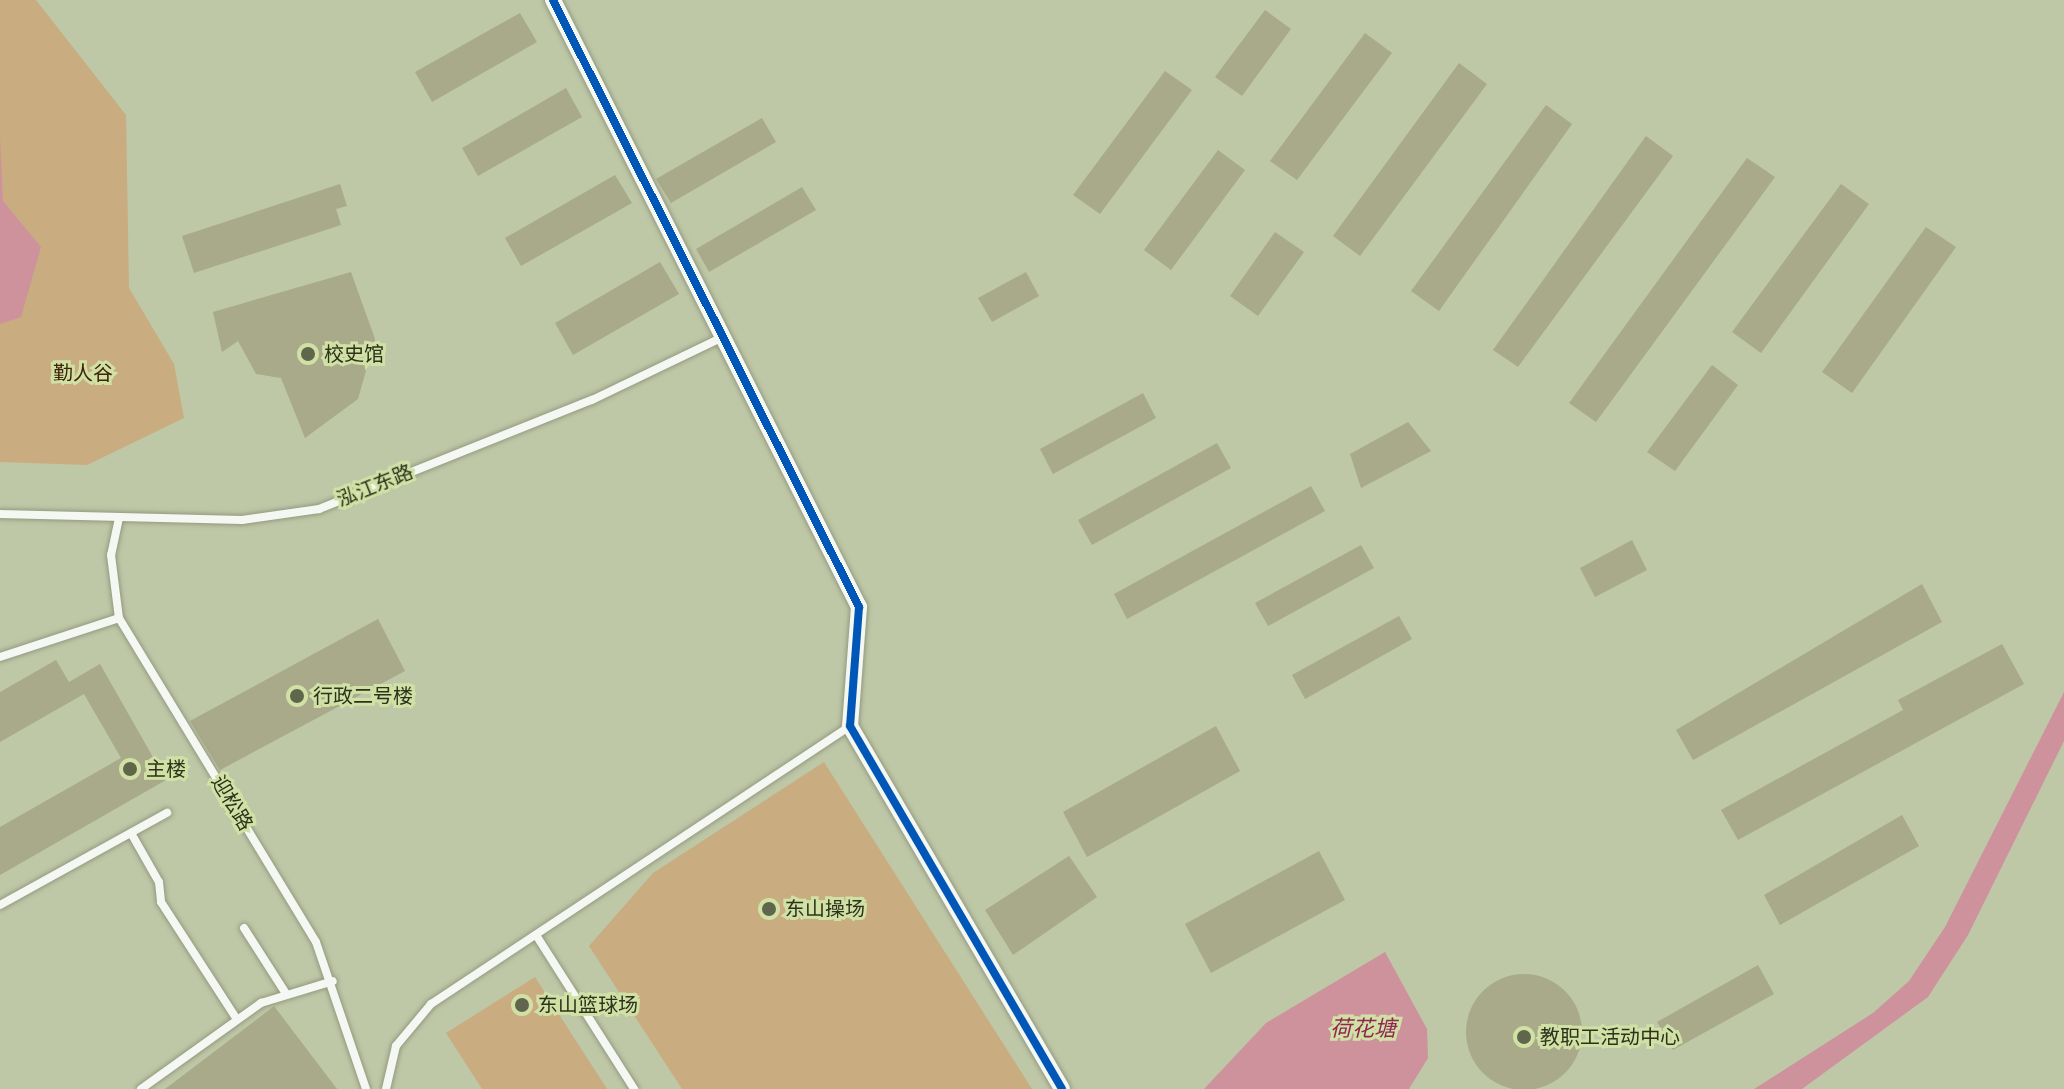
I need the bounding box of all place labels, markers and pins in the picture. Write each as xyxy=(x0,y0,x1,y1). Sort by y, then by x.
place label: 校史馆 xyxy=(324,342,384,366)
marker: 校史馆 xyxy=(299,345,317,363)
place label: 行政二号楼 xyxy=(313,684,413,708)
marker: 行政二号楼 xyxy=(288,687,306,705)
place label: 主楼 xyxy=(146,757,186,781)
marker: 主楼 xyxy=(121,760,139,778)
place label: 东山操场 xyxy=(785,897,865,921)
marker: 东山操场 xyxy=(760,900,778,918)
place label: 东山篮球场 xyxy=(538,993,638,1017)
marker: 东山篮球场 xyxy=(513,996,531,1014)
place label: 教职工活动中心 xyxy=(1540,1025,1680,1049)
marker: 教职工活动中心 xyxy=(1515,1028,1533,1046)

